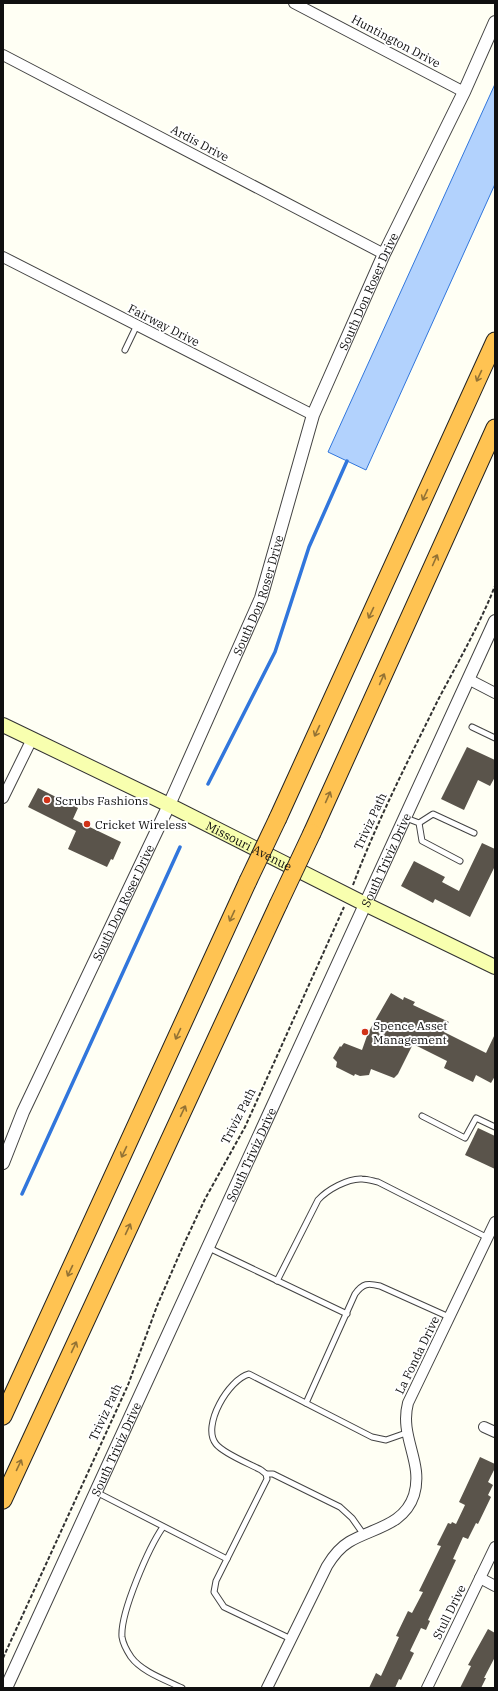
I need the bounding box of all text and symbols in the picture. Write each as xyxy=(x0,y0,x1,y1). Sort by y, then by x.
street label: Huntington Drive xyxy=(349,11,443,71)
street label: Ardis Drive xyxy=(168,121,232,165)
street label: South Don Roser Drive xyxy=(335,230,401,352)
street label: Fairway Drive xyxy=(126,301,202,349)
one-way arrow xyxy=(475,370,482,382)
one-way arrow xyxy=(421,488,428,500)
street label: South Don Roser Drive xyxy=(229,533,286,657)
one-way arrow xyxy=(432,555,439,567)
one-way arrow xyxy=(367,607,374,619)
one-way arrow xyxy=(379,673,386,685)
one-way arrow xyxy=(313,725,320,737)
street label: Triviz Path xyxy=(350,790,390,852)
one-way arrow xyxy=(325,792,333,804)
place label: Scrubs Fashions xyxy=(55,793,148,808)
marker: Scrubs Fashions xyxy=(42,795,52,805)
street label: South Triviz Drive xyxy=(357,810,414,909)
place label: Cricket Wireless xyxy=(95,817,187,832)
street label: Missouri Avenue xyxy=(204,818,295,873)
marker: Cricket Wireless xyxy=(82,819,92,829)
street label: South Don Roser Drive xyxy=(89,842,157,963)
one-way arrow xyxy=(228,910,235,922)
place label: Spence Asset Management xyxy=(373,1018,447,1047)
marker: Spence Asset Management xyxy=(360,1027,370,1037)
one-way arrow xyxy=(174,1028,181,1040)
street label: Triviz Path xyxy=(217,1085,259,1147)
one-way arrow xyxy=(180,1105,187,1117)
street label: South Triviz Drive xyxy=(222,1105,279,1204)
one-way arrow xyxy=(120,1146,127,1158)
one-way arrow xyxy=(125,1223,133,1235)
one-way arrow xyxy=(66,1264,73,1276)
street label: La Fonda Drive xyxy=(392,1314,442,1396)
one-way arrow xyxy=(71,1341,78,1353)
street label: Triviz Path xyxy=(85,1381,125,1443)
street label: South Triviz Drive xyxy=(87,1399,144,1498)
one-way arrow xyxy=(16,1459,23,1471)
street label: Stull Drive xyxy=(429,1582,469,1642)

